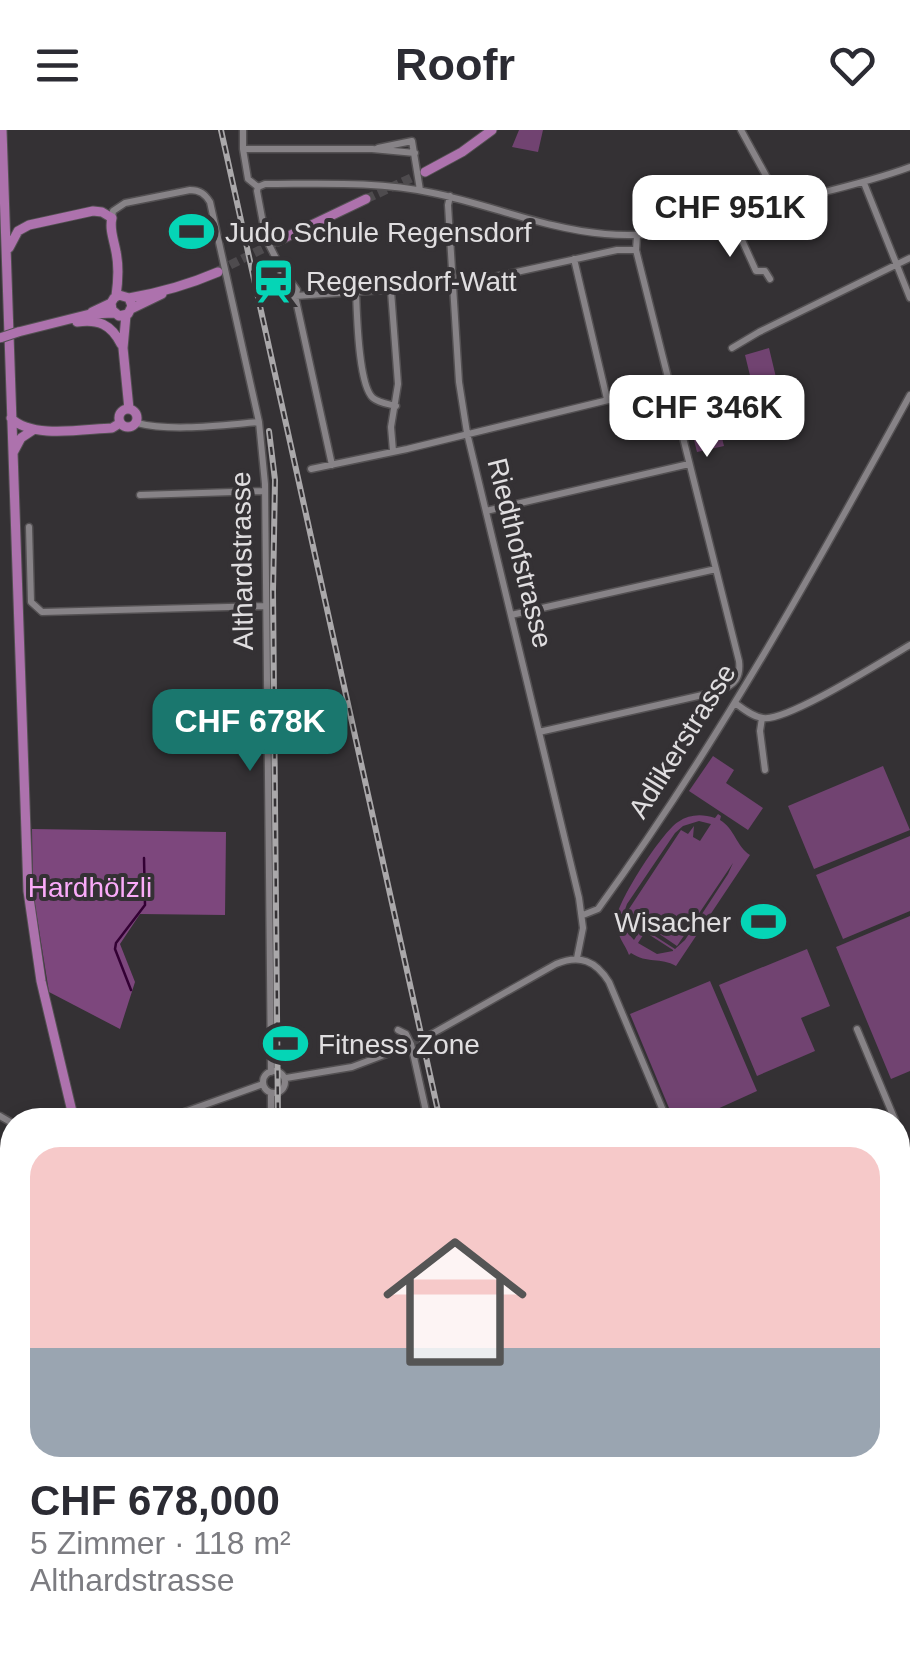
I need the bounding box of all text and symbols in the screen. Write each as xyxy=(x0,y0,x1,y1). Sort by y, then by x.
icon: menu xyxy=(30,38,85,93)
icon: heart xyxy=(825,38,880,93)
text: Roofr xyxy=(395,39,515,90)
pin: CHF 951K xyxy=(627,175,833,260)
text: CHF 951K xyxy=(654,189,806,225)
sports icon: Judo Schule Regensdorf xyxy=(168,208,216,256)
place label: Judo Schule Regensdorf xyxy=(225,217,532,248)
station icon: Regensdorf-Watt xyxy=(249,257,297,305)
place label: Regensdorf-Watt xyxy=(306,266,517,297)
pin: CHF 346K xyxy=(604,375,810,460)
text: CHF 346K xyxy=(631,389,783,425)
street label: Riedthofstrasse xyxy=(481,455,559,651)
street label: Althardstrasse xyxy=(225,471,259,651)
street label: Adlikerstrasse xyxy=(622,658,742,824)
pin: CHF 678K xyxy=(147,689,353,774)
text: CHF 678K xyxy=(174,703,326,739)
park label: Hardhölzli xyxy=(28,872,152,903)
sports icon: Wisacher xyxy=(740,898,788,946)
place label: Wisacher xyxy=(614,907,731,938)
sports icon: Fitness Zone xyxy=(261,1020,309,1068)
place label: Fitness Zone xyxy=(318,1029,480,1060)
icon: home xyxy=(365,1212,545,1392)
text: CHF 678,000 xyxy=(30,1477,280,1524)
text: 5 Zimmer · 118 m² xyxy=(30,1525,291,1561)
text: Althardstrasse xyxy=(30,1562,235,1598)

